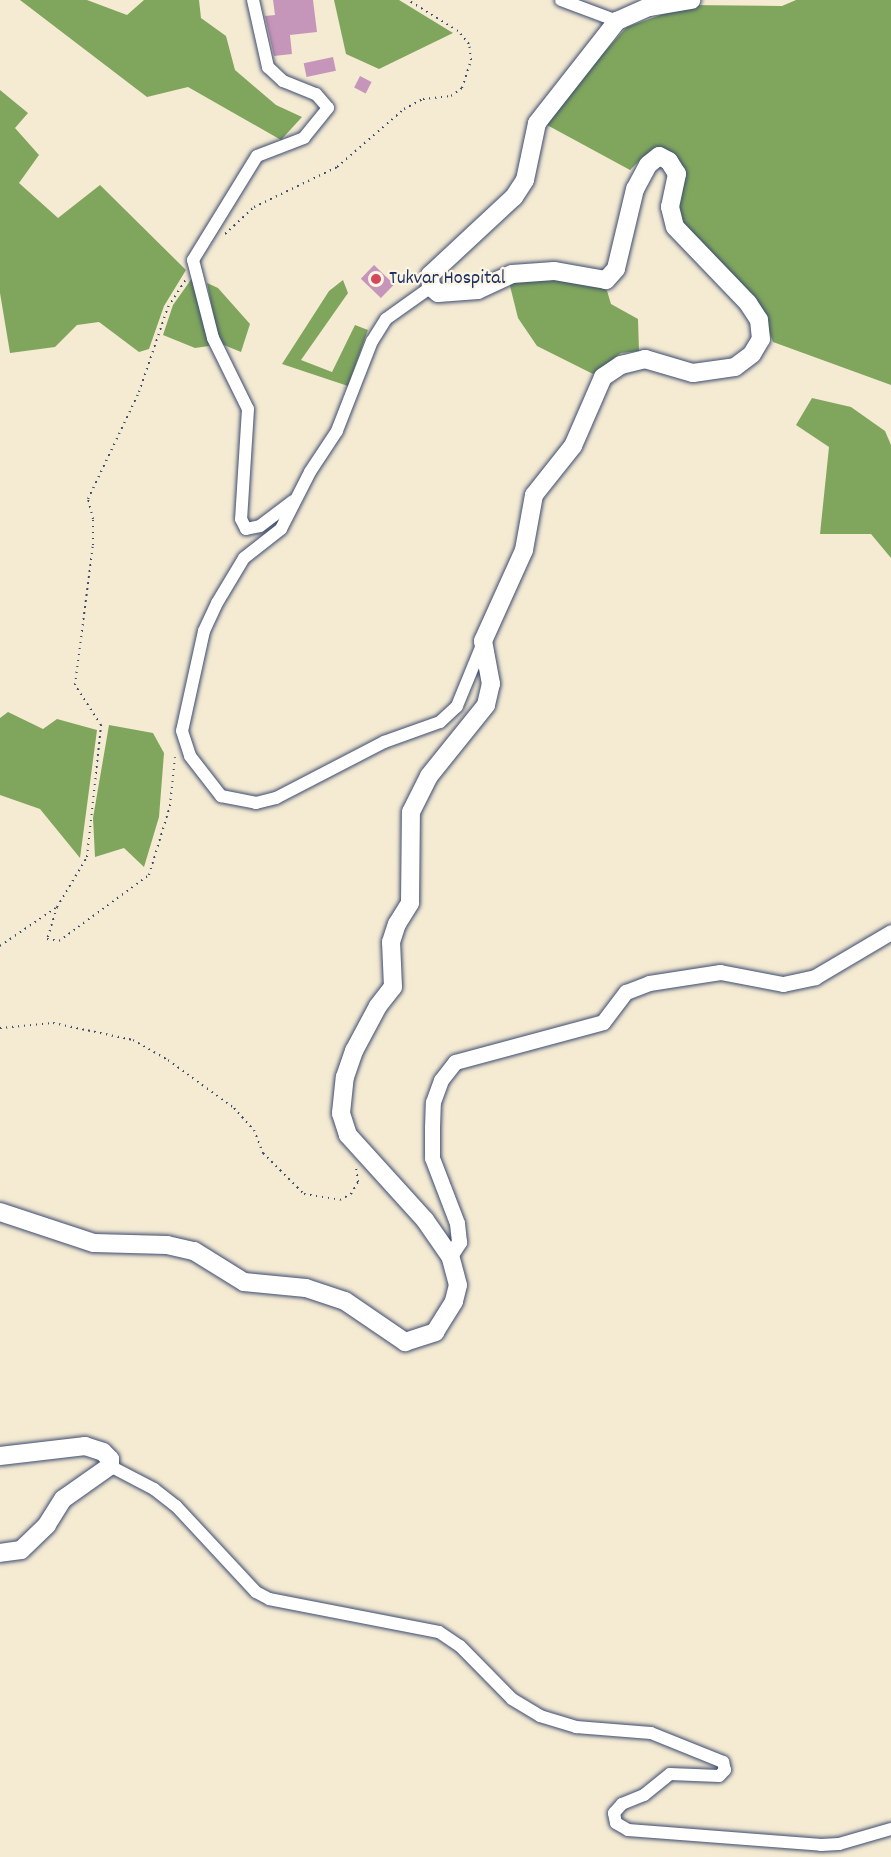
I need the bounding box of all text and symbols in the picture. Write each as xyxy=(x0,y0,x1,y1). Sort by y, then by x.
place label: Tukvar Hospital xyxy=(389,267,505,291)
marker: Tukvar Hospital xyxy=(367,270,385,288)

